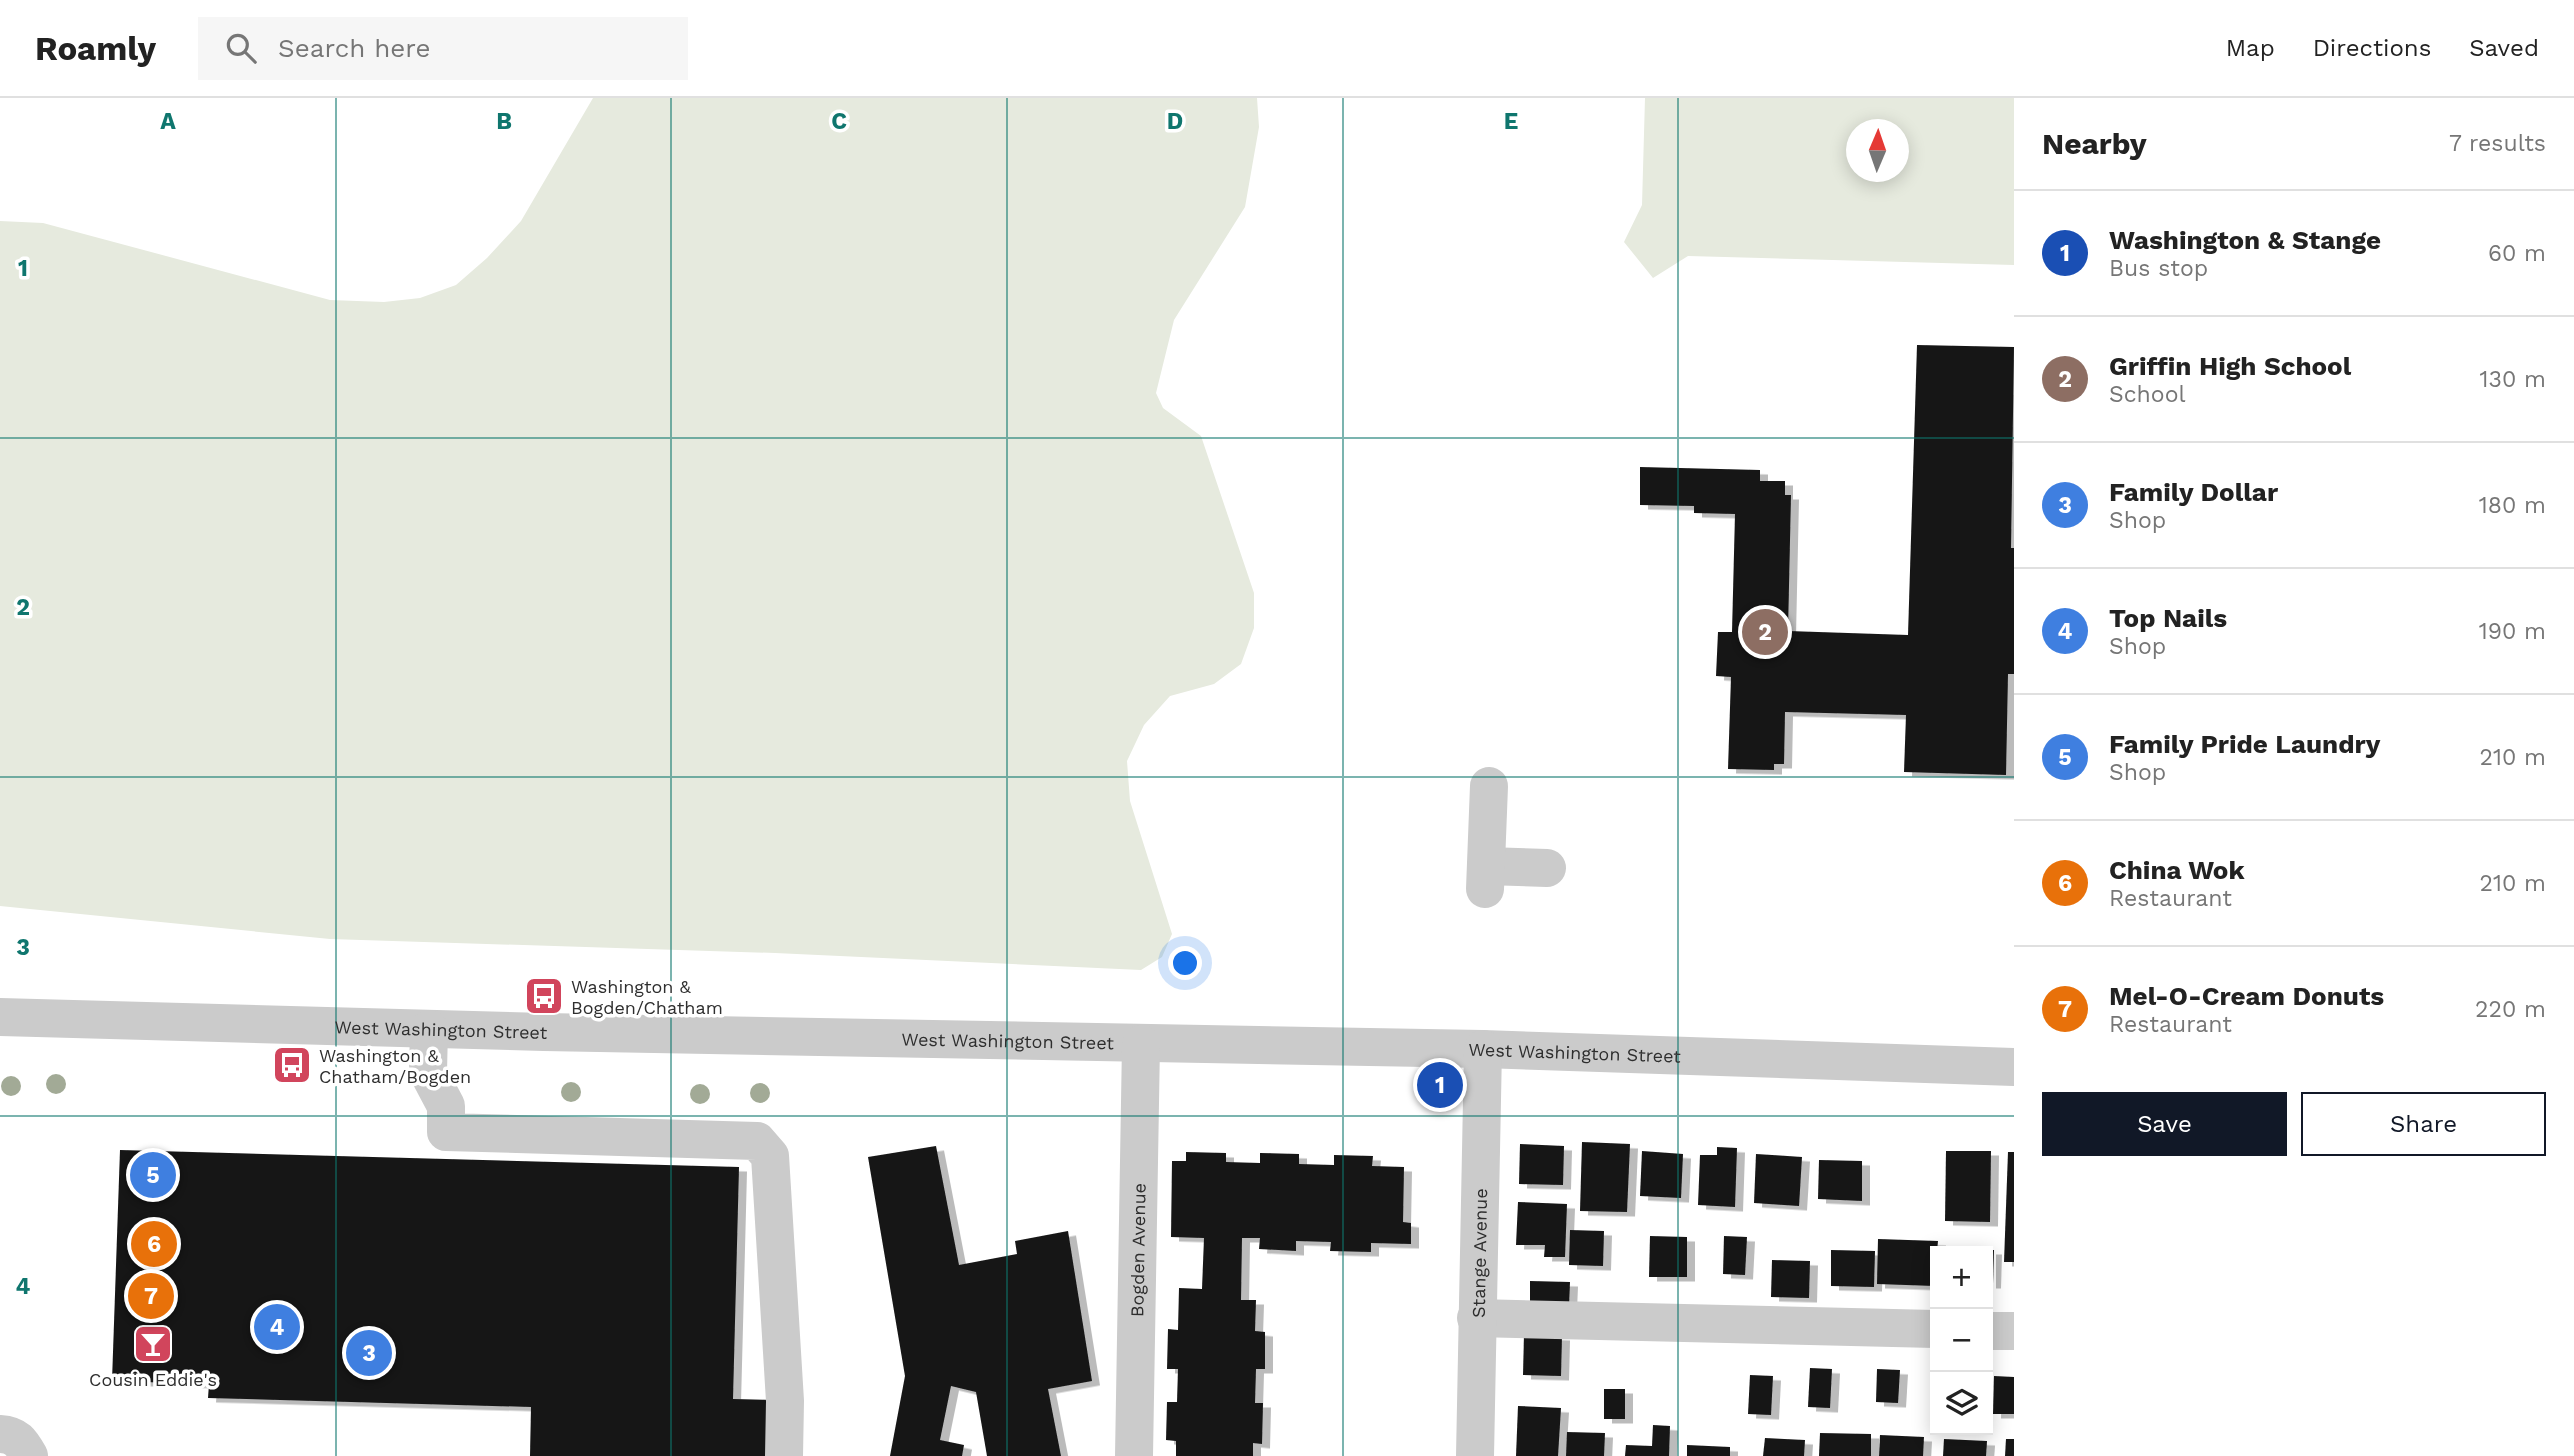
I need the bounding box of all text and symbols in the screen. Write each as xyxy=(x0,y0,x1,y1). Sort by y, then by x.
search box xyxy=(198,17,688,80)
text: Roamly xyxy=(35,29,156,68)
icon: search xyxy=(222,29,260,67)
text: Search here xyxy=(278,33,431,63)
text: Map xyxy=(2226,34,2275,62)
text: Directions xyxy=(2313,34,2431,62)
text: Saved xyxy=(2469,34,2539,62)
text: A xyxy=(160,108,176,135)
text: B xyxy=(496,108,512,135)
text: C xyxy=(831,108,847,135)
text: D xyxy=(1167,108,1183,135)
text: E xyxy=(1504,108,1518,135)
north arrow xyxy=(1846,119,1909,182)
text: Nearby xyxy=(2042,126,2147,161)
text: 7 results xyxy=(2449,130,2546,157)
text: Washington & Stange xyxy=(2109,225,2381,255)
text: 1 xyxy=(2060,240,2070,267)
text: 60 m xyxy=(2488,240,2546,267)
text: 1 xyxy=(18,255,28,282)
text: Bus stop xyxy=(2109,255,2208,282)
text: Griffin High School xyxy=(2109,351,2351,381)
text: 2 xyxy=(2058,366,2072,393)
text: 130 m xyxy=(2480,366,2546,393)
text: School xyxy=(2109,381,2186,408)
text: Family Dollar xyxy=(2109,477,2278,507)
text: 3 xyxy=(2058,492,2072,519)
text: 180 m xyxy=(2479,492,2546,519)
text: Shop xyxy=(2109,507,2166,534)
text: 2 xyxy=(16,594,30,621)
text: Top Nails xyxy=(2109,603,2227,633)
pin: 2 xyxy=(1742,606,1788,658)
text: 4 xyxy=(2058,618,2072,645)
text: 190 m xyxy=(2479,618,2546,645)
text: Shop xyxy=(2109,633,2166,660)
text: Family Pride Laundry xyxy=(2109,729,2380,759)
text: 5 xyxy=(2058,744,2072,771)
text: 210 m xyxy=(2480,744,2546,771)
text: Shop xyxy=(2109,759,2166,786)
text: China Wok xyxy=(2109,855,2245,885)
text: 6 xyxy=(2058,870,2072,897)
text: 210 m xyxy=(2480,870,2546,897)
text: Restaurant xyxy=(2109,885,2232,912)
text: 3 xyxy=(16,934,30,961)
your location xyxy=(1168,946,1202,980)
bus stop icon: Washington & Bogden/Chatham xyxy=(523,975,565,1017)
place label: Washington & Bogden/Chatham xyxy=(571,976,723,1018)
text: Mel-O-Cream Donuts xyxy=(2109,981,2384,1011)
text: 7 xyxy=(2058,996,2072,1023)
text: 220 m xyxy=(2475,996,2546,1023)
text: Restaurant xyxy=(2109,1011,2232,1038)
street label: West Washington Street xyxy=(334,1016,548,1043)
street label: West Washington Street xyxy=(901,1028,1115,1053)
street label: West Washington Street xyxy=(1468,1038,1682,1066)
bus stop icon: Washington & Chatham/Bogden xyxy=(271,1044,313,1086)
place label: Washington & Chatham/Bogden xyxy=(319,1045,471,1087)
pin: 1 xyxy=(1417,1059,1463,1111)
button: Save xyxy=(2042,1092,2287,1156)
button: Share xyxy=(2301,1092,2546,1156)
pin: 5 xyxy=(130,1149,176,1201)
street label: Bogden Avenue xyxy=(1126,1183,1149,1317)
street label: Stange Avenue xyxy=(1467,1188,1491,1318)
pin: 6 xyxy=(131,1218,177,1270)
map controls xyxy=(1930,1246,1993,1435)
button: + xyxy=(1930,1246,1993,1309)
pin: 7 xyxy=(128,1270,174,1322)
text: 4 xyxy=(16,1273,31,1300)
pin: 4 xyxy=(254,1301,300,1353)
button: − xyxy=(1930,1309,1993,1372)
bar icon: Cousin Eddie's xyxy=(132,1323,174,1365)
pin: 3 xyxy=(346,1327,392,1379)
place label: Cousin Eddie's xyxy=(89,1369,217,1390)
button: layers xyxy=(1930,1372,1993,1435)

